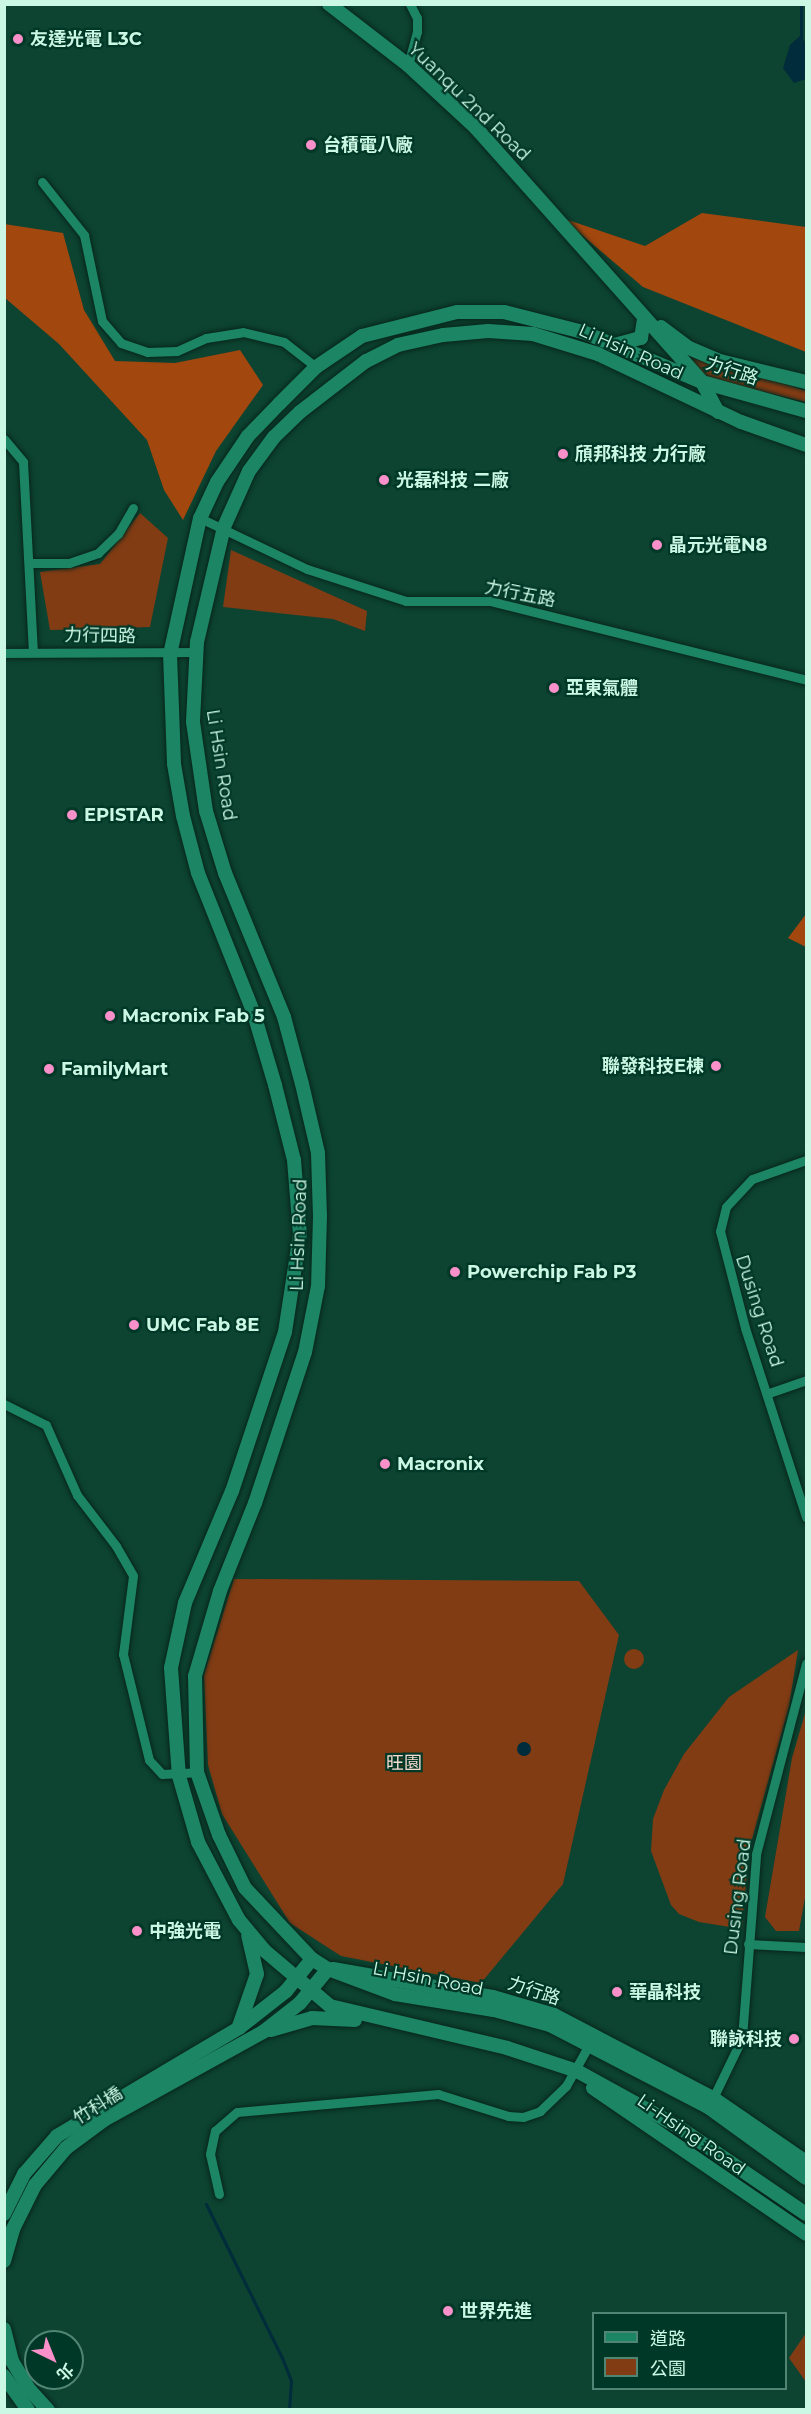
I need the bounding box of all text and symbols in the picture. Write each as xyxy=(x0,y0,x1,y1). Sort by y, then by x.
place label: 友達光電 L3C xyxy=(30,28,142,50)
marker: 友達光電 L3C xyxy=(11,32,25,46)
street label: Yuanqu 2nd Road xyxy=(404,38,534,166)
place label: 台積電八廠 xyxy=(323,134,413,156)
marker: 台積電八廠 xyxy=(304,138,318,152)
street label: Li Hsin Road xyxy=(575,319,687,385)
street label: 力行路 xyxy=(703,352,761,390)
place label: 頎邦科技 力行廠 xyxy=(575,443,706,465)
marker: 頎邦科技 力行廠 xyxy=(556,447,570,461)
place label: 光磊科技 二廠 xyxy=(396,469,509,491)
marker: 光磊科技 二廠 xyxy=(377,473,391,487)
place label: 晶元光電N8 xyxy=(669,534,767,556)
marker: 晶元光電N8 xyxy=(650,538,664,552)
street label: 力行五路 xyxy=(483,577,557,611)
street label: 力行四路 xyxy=(64,625,136,647)
place label: 亞東氣體 xyxy=(566,677,638,699)
marker: 亞東氣體 xyxy=(547,681,561,695)
street label: Li Hsin Road xyxy=(202,708,240,822)
place label: EPISTAR xyxy=(84,804,164,826)
marker: EPISTAR xyxy=(65,808,79,822)
place label: Macronix Fab 5 xyxy=(122,1005,265,1027)
marker: Macronix Fab 5 xyxy=(103,1009,117,1023)
place label: 聯發科技E棟 xyxy=(602,1055,704,1077)
place label: FamilyMart xyxy=(61,1058,168,1080)
marker: 聯發科技E棟 xyxy=(709,1059,723,1073)
marker: FamilyMart xyxy=(42,1062,56,1076)
street label: Li Hsin Road xyxy=(286,1178,312,1292)
street label: Dusing Road xyxy=(731,1252,787,1370)
place label: Powerchip Fab P3 xyxy=(467,1261,636,1283)
marker: Powerchip Fab P3 xyxy=(448,1265,462,1279)
place label: UMC Fab 8E xyxy=(146,1314,259,1336)
marker: UMC Fab 8E xyxy=(127,1318,141,1332)
place label: Macronix xyxy=(397,1453,484,1475)
marker: Macronix xyxy=(378,1457,392,1471)
park label: 旺園 xyxy=(386,1752,422,1774)
street label: Dusing Road xyxy=(720,1838,756,1956)
place label: 中強光電 xyxy=(149,1920,221,1942)
marker: 中強光電 xyxy=(130,1924,144,1938)
street label: Li Hsin Road xyxy=(371,1958,485,2000)
street label: 力行路 xyxy=(505,1972,563,2010)
place label: 華晶科技 xyxy=(629,1981,701,2003)
marker: 華晶科技 xyxy=(610,1985,624,1999)
place label: 聯詠科技 xyxy=(710,2028,782,2050)
marker: 聯詠科技 xyxy=(787,2032,801,2046)
street label: 竹科橋 xyxy=(69,2083,127,2129)
street label: Li-Hsing Road xyxy=(633,2090,749,2180)
place label: 世界先進 xyxy=(460,2300,532,2322)
marker: 世界先進 xyxy=(441,2304,455,2318)
legend xyxy=(592,2312,787,2390)
text: 道路 xyxy=(650,2328,686,2350)
north arrow xyxy=(24,2330,84,2390)
text: 公園 xyxy=(650,2358,686,2380)
text: 北 xyxy=(53,2360,78,2384)

